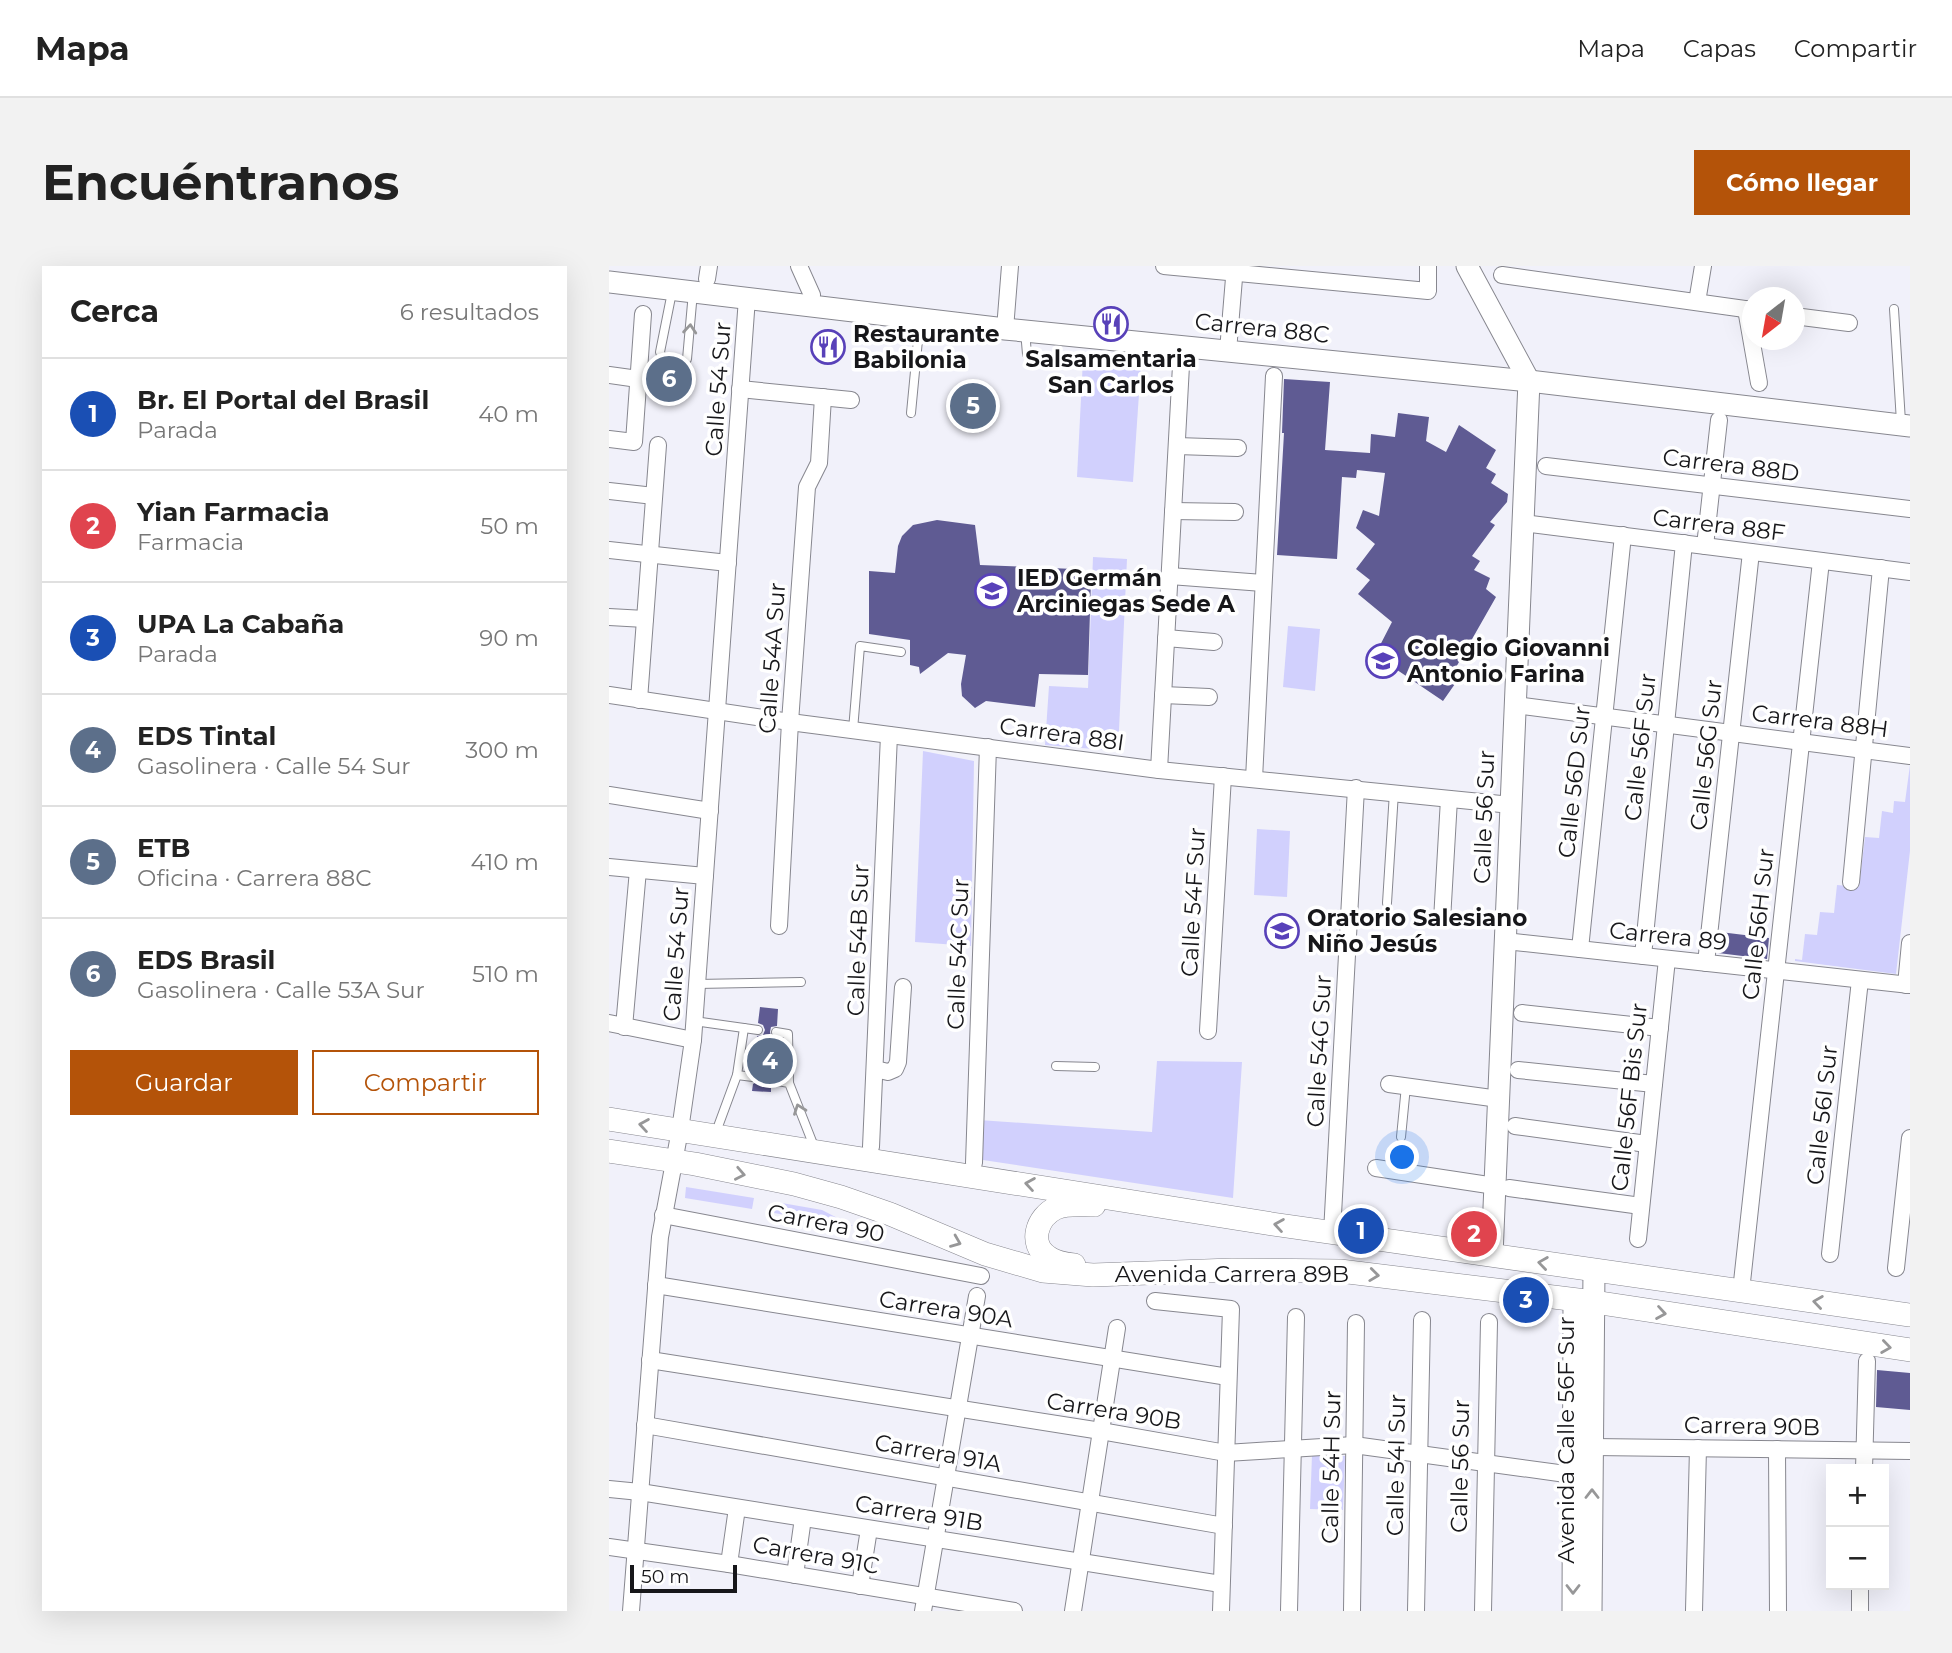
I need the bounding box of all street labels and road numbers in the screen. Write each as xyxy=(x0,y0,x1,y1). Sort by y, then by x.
street label: Carrera 88C xyxy=(1193,307,1331,349)
street label: Calle 54 Sur xyxy=(699,321,737,457)
street label: Carrera 88D xyxy=(1661,443,1801,487)
street label: Carrera 88F xyxy=(1651,503,1787,547)
street label: Calle 54A Sur xyxy=(753,581,791,735)
street label: Calle 56F Sur xyxy=(1618,672,1662,822)
street label: Calle 56G Sur xyxy=(1684,678,1728,832)
street label: Carrera 88H xyxy=(1750,699,1890,743)
street label: Calle 56D Sur xyxy=(1552,705,1596,859)
street label: Carrera 88I xyxy=(998,711,1126,757)
street label: Calle 56 Sur xyxy=(1468,750,1500,884)
street label: Calle 54F Sur xyxy=(1175,827,1211,977)
street label: Calle 56H Sur xyxy=(1736,847,1780,1001)
street label: Calle 54B Sur xyxy=(841,863,875,1017)
street label: Calle 54C Sur xyxy=(941,878,975,1030)
street label: Calle 54 Sur xyxy=(657,886,695,1022)
street label: Carrera 89 xyxy=(1608,916,1728,956)
street label: Calle 54G Sur xyxy=(1301,974,1337,1128)
street label: Calle 56F Bis Sur xyxy=(1605,1001,1653,1193)
street label: Calle 56I Sur xyxy=(1801,1044,1843,1186)
street label: Carrera 90 xyxy=(765,1198,887,1248)
street label: Avenida Carrera 89B xyxy=(1115,1260,1349,1288)
street label: Carrera 90A xyxy=(877,1285,1015,1333)
street label: Avenida Calle 56F Sur xyxy=(1552,1316,1580,1564)
street label: Carrera 90B xyxy=(1045,1387,1183,1435)
street label: Calle 54H Sur xyxy=(1316,1390,1346,1544)
street label: Calle 54I Sur xyxy=(1381,1394,1411,1536)
street label: Calle 56 Sur xyxy=(1445,1399,1475,1533)
street label: Carrera 90B xyxy=(1684,1411,1820,1441)
street label: Carrera 91A xyxy=(872,1428,1004,1478)
street label: Carrera 91B xyxy=(853,1489,985,1537)
street label: Carrera 91C xyxy=(751,1530,881,1580)

